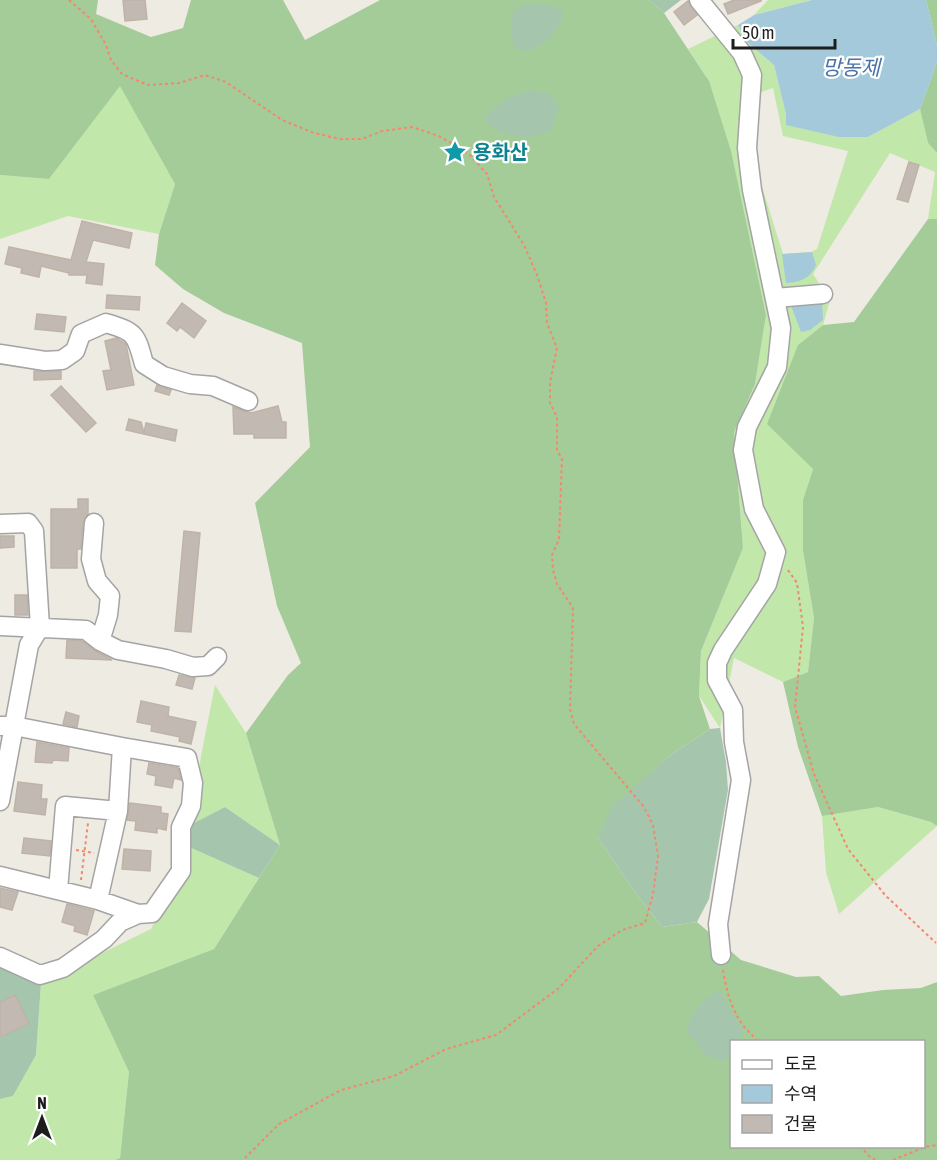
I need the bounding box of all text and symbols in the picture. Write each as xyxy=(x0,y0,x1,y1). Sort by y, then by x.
scale bar xyxy=(733,12,835,50)
text: 50 m xyxy=(742,22,774,43)
water label: 망동제 xyxy=(822,55,883,79)
place icon: 용화산 xyxy=(442,139,468,165)
place label: 용화산 xyxy=(473,140,528,163)
legend xyxy=(730,1040,925,1148)
text: 도로 xyxy=(784,1053,817,1074)
text: 수역 xyxy=(784,1083,817,1104)
north arrow xyxy=(12,1088,72,1148)
text: N xyxy=(37,1094,47,1112)
text: 건물 xyxy=(784,1113,817,1134)

